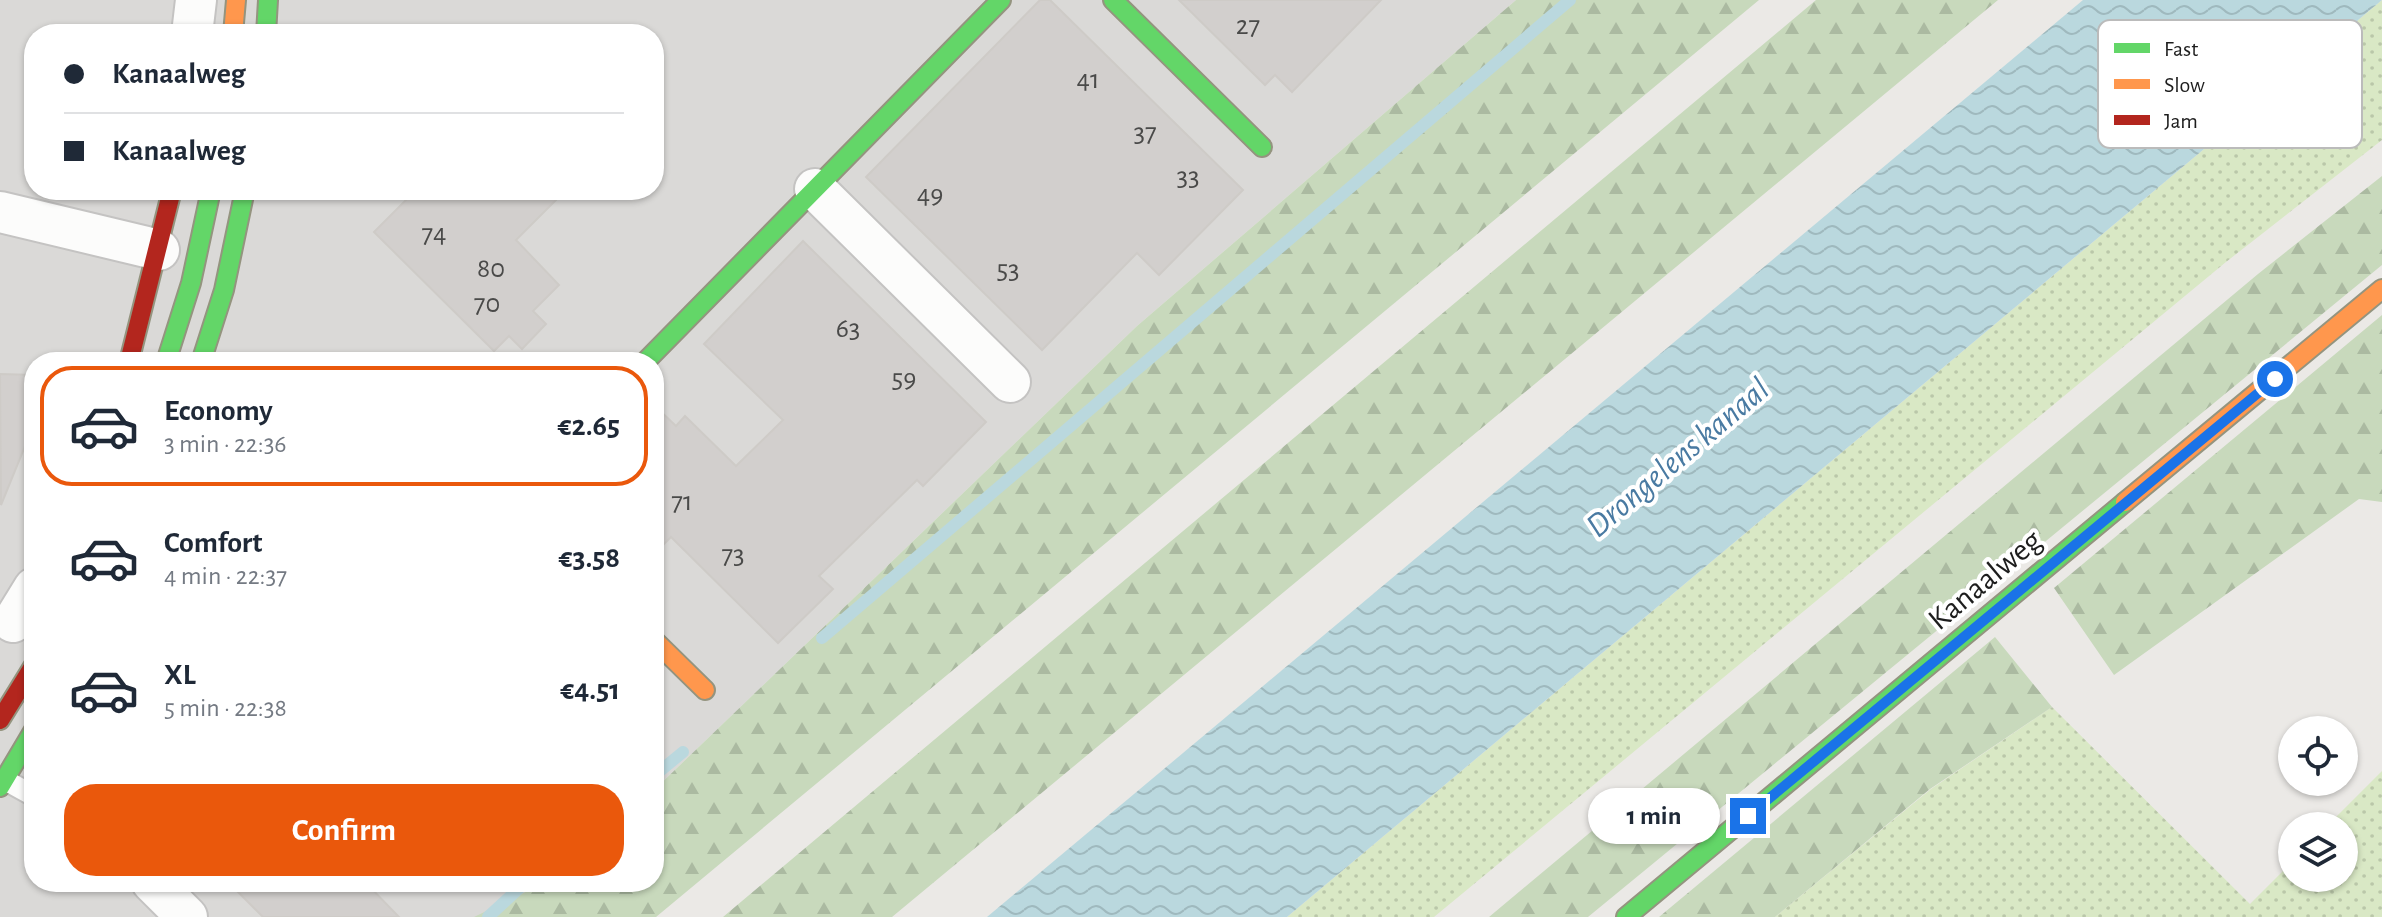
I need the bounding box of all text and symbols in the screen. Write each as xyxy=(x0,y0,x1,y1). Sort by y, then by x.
house number: 27 xyxy=(1236,12,1260,40)
legend xyxy=(2098,20,2362,148)
text: Fast xyxy=(2164,38,2198,60)
text: Kanaalweg xyxy=(112,59,246,89)
house number: 41 xyxy=(1076,66,1100,94)
text: Slow xyxy=(2164,74,2205,96)
text: Jam xyxy=(2164,110,2198,132)
house number: 37 xyxy=(1133,119,1157,147)
text: Kanaalweg xyxy=(112,136,246,166)
house number: 33 xyxy=(1176,163,1200,191)
house number: 49 xyxy=(917,181,943,209)
house number: 74 xyxy=(421,220,447,248)
house number: 80 xyxy=(477,255,505,283)
house number: 53 xyxy=(996,256,1020,284)
house number: 70 xyxy=(474,290,500,318)
house number: 63 xyxy=(836,315,860,343)
route start xyxy=(2257,361,2293,397)
house number: 59 xyxy=(892,365,916,393)
water label: Drongelens kanaal xyxy=(1580,372,1776,544)
icon: car xyxy=(68,390,140,462)
text: Economy xyxy=(164,396,273,426)
text: €2.65 xyxy=(558,411,620,441)
text: 3 min · 22:36 xyxy=(164,431,287,457)
house number: 71 xyxy=(671,488,693,516)
icon: car xyxy=(68,522,140,594)
street label: Kanaalweg xyxy=(1922,524,2048,636)
text: Comfort xyxy=(164,528,263,558)
house number: 73 xyxy=(721,541,745,569)
text: €3.58 xyxy=(558,543,620,573)
text: 4 min · 22:37 xyxy=(164,563,287,589)
icon: car xyxy=(68,654,140,726)
text: XL xyxy=(164,660,196,690)
text: €4.51 xyxy=(560,675,620,705)
text: 5 min · 22:38 xyxy=(164,695,287,721)
map controls xyxy=(2278,716,2358,892)
button: locate xyxy=(2278,716,2358,796)
button: Confirm xyxy=(64,784,624,876)
callout: 1 min xyxy=(1588,788,1720,844)
route end xyxy=(1730,798,1766,834)
text: 1 min xyxy=(1627,803,1681,829)
button: layers xyxy=(2278,812,2358,892)

